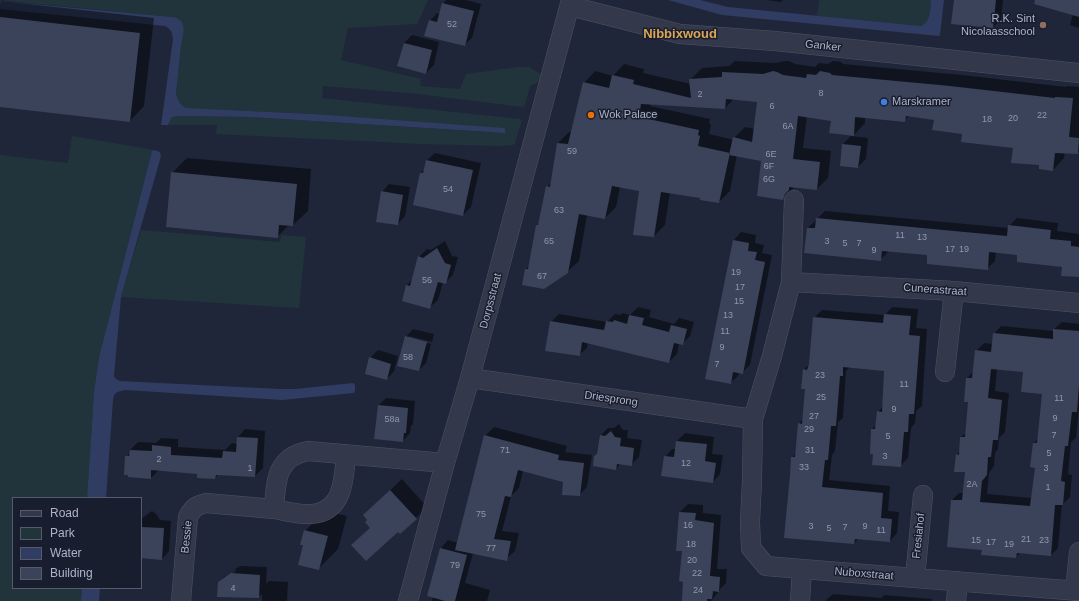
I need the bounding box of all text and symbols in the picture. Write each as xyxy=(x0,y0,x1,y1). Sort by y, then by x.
place label: R.K. Sint Nicolaasschool xyxy=(961,12,1035,38)
house number: 52 xyxy=(447,20,457,30)
marker: R.K. Sint Nicolaasschool xyxy=(1038,20,1048,30)
district label: Nibbixwoud xyxy=(643,26,717,42)
street label: Ganker xyxy=(804,38,842,54)
house number: 8 xyxy=(818,89,824,99)
house number: 2 xyxy=(697,90,703,100)
place label: Marskramer xyxy=(892,95,951,109)
marker: Marskramer xyxy=(879,97,889,107)
house number: 6 xyxy=(769,102,775,112)
place label: Wok Palace xyxy=(599,108,657,122)
marker: Wok Palace xyxy=(586,110,596,120)
house number: 22 xyxy=(1037,111,1047,121)
house number: 20 xyxy=(1008,114,1018,124)
house number: 18 xyxy=(982,115,992,125)
house number: 6A xyxy=(782,122,794,132)
house number: 59 xyxy=(567,147,577,157)
house number: 6E xyxy=(765,150,777,160)
house number: 6F xyxy=(764,162,774,172)
house number: 6G xyxy=(763,175,775,185)
house number: 54 xyxy=(443,185,453,195)
house number: 63 xyxy=(554,206,564,216)
house number: 11 xyxy=(895,231,905,241)
house number: 13 xyxy=(917,233,927,243)
house number: 65 xyxy=(544,237,554,247)
house number: 3 xyxy=(824,237,830,247)
house number: 5 xyxy=(842,239,848,249)
house number: 7 xyxy=(856,239,862,249)
house number: 17 xyxy=(945,245,955,255)
house number: 19 xyxy=(959,245,969,255)
house number: 9 xyxy=(871,246,877,256)
house number: 19 xyxy=(731,268,741,278)
street label: Dorpsstraat xyxy=(477,272,505,330)
house number: 67 xyxy=(537,272,547,282)
house number: 56 xyxy=(422,276,432,286)
street label: Cunerastraat xyxy=(903,281,967,299)
house number: 17 xyxy=(735,283,745,293)
house number: 15 xyxy=(734,297,744,307)
house number: 13 xyxy=(723,311,733,321)
house number: 11 xyxy=(720,327,730,337)
house number: 9 xyxy=(719,343,725,353)
house number: 58 xyxy=(403,353,413,363)
house number: 7 xyxy=(714,360,720,370)
house number: 23 xyxy=(815,371,825,381)
house number: 11 xyxy=(899,380,909,390)
street label: Driesprong xyxy=(583,389,639,409)
house number: 25 xyxy=(816,393,826,403)
house number: 11 xyxy=(1054,394,1064,404)
house number: 9 xyxy=(891,405,897,415)
house number: 27 xyxy=(809,412,819,422)
house number: 9 xyxy=(1052,414,1058,424)
house number: 58a xyxy=(384,415,400,425)
house number: 29 xyxy=(804,425,814,435)
house number: 7 xyxy=(1051,431,1057,441)
house number: 5 xyxy=(885,432,891,442)
house number: 71 xyxy=(500,446,510,456)
house number: 31 xyxy=(805,446,815,456)
house number: 5 xyxy=(1046,449,1052,459)
house number: 3 xyxy=(882,452,888,462)
house number: 2 xyxy=(156,455,162,465)
house number: 12 xyxy=(681,459,691,469)
house number: 33 xyxy=(799,463,809,473)
house number: 1 xyxy=(247,464,253,474)
house number: 3 xyxy=(1043,464,1049,474)
house number: 2A xyxy=(966,480,978,490)
house number: 1 xyxy=(1045,483,1051,493)
legend xyxy=(12,497,142,589)
text: Road xyxy=(50,506,79,520)
house number: 75 xyxy=(476,510,486,520)
street label: Fresiahof xyxy=(910,513,928,559)
street label: Bessie xyxy=(179,520,195,554)
house number: 16 xyxy=(683,521,693,531)
house number: 3 xyxy=(808,522,814,532)
house number: 9 xyxy=(862,522,868,532)
house number: 7 xyxy=(842,523,848,533)
house number: 5 xyxy=(826,524,832,534)
text: Park xyxy=(50,526,75,540)
house number: 11 xyxy=(876,526,886,536)
house number: 21 xyxy=(1021,535,1031,545)
house number: 15 xyxy=(971,536,981,546)
house number: 23 xyxy=(1039,536,1049,546)
house number: 17 xyxy=(986,538,996,548)
house number: 18 xyxy=(686,540,696,550)
house number: 19 xyxy=(1004,540,1014,550)
house number: 77 xyxy=(486,544,496,554)
text: Water xyxy=(50,546,82,560)
house number: 20 xyxy=(687,556,697,566)
house number: 79 xyxy=(450,561,460,571)
street label: Nuboxstraat xyxy=(834,565,894,583)
text: Building xyxy=(50,566,93,580)
house number: 22 xyxy=(692,569,702,579)
house number: 4 xyxy=(230,584,236,594)
house number: 24 xyxy=(693,586,703,596)

